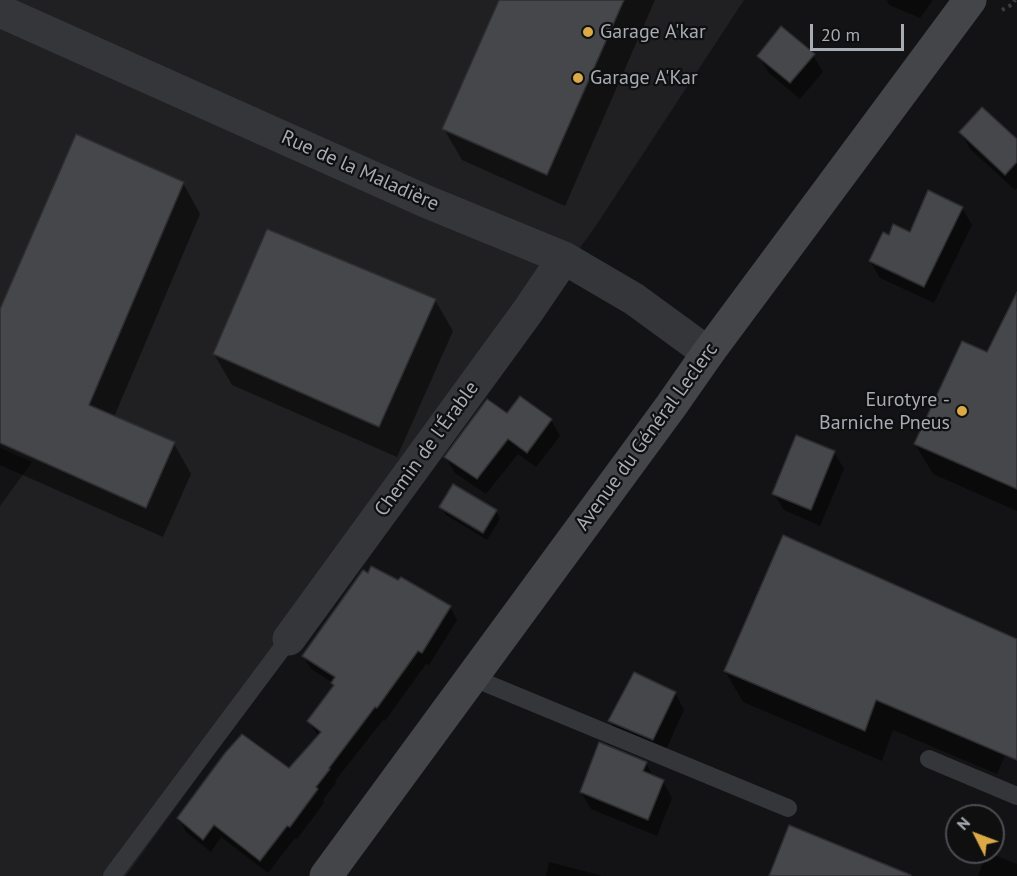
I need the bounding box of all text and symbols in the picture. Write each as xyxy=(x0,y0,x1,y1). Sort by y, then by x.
scale bar xyxy=(813,12,908,50)
place label: Garage A'kar xyxy=(600,20,706,44)
text: 20 m xyxy=(821,23,860,46)
marker: Garage A'kar xyxy=(581,25,595,39)
place label: Garage A'Kar xyxy=(590,66,698,90)
marker: Garage A'Kar xyxy=(571,71,585,85)
street label: Rue de la Maladière xyxy=(277,125,443,217)
street label: Avenue du Général Leclerc xyxy=(571,339,723,535)
street label: Chemin de l'Érable xyxy=(370,377,484,521)
place label: Eurotyre - Barniche Pneus xyxy=(819,388,950,435)
marker: Eurotyre - Barniche Pneus xyxy=(955,404,969,418)
north arrow xyxy=(945,804,1005,864)
text: N xyxy=(952,813,974,834)

